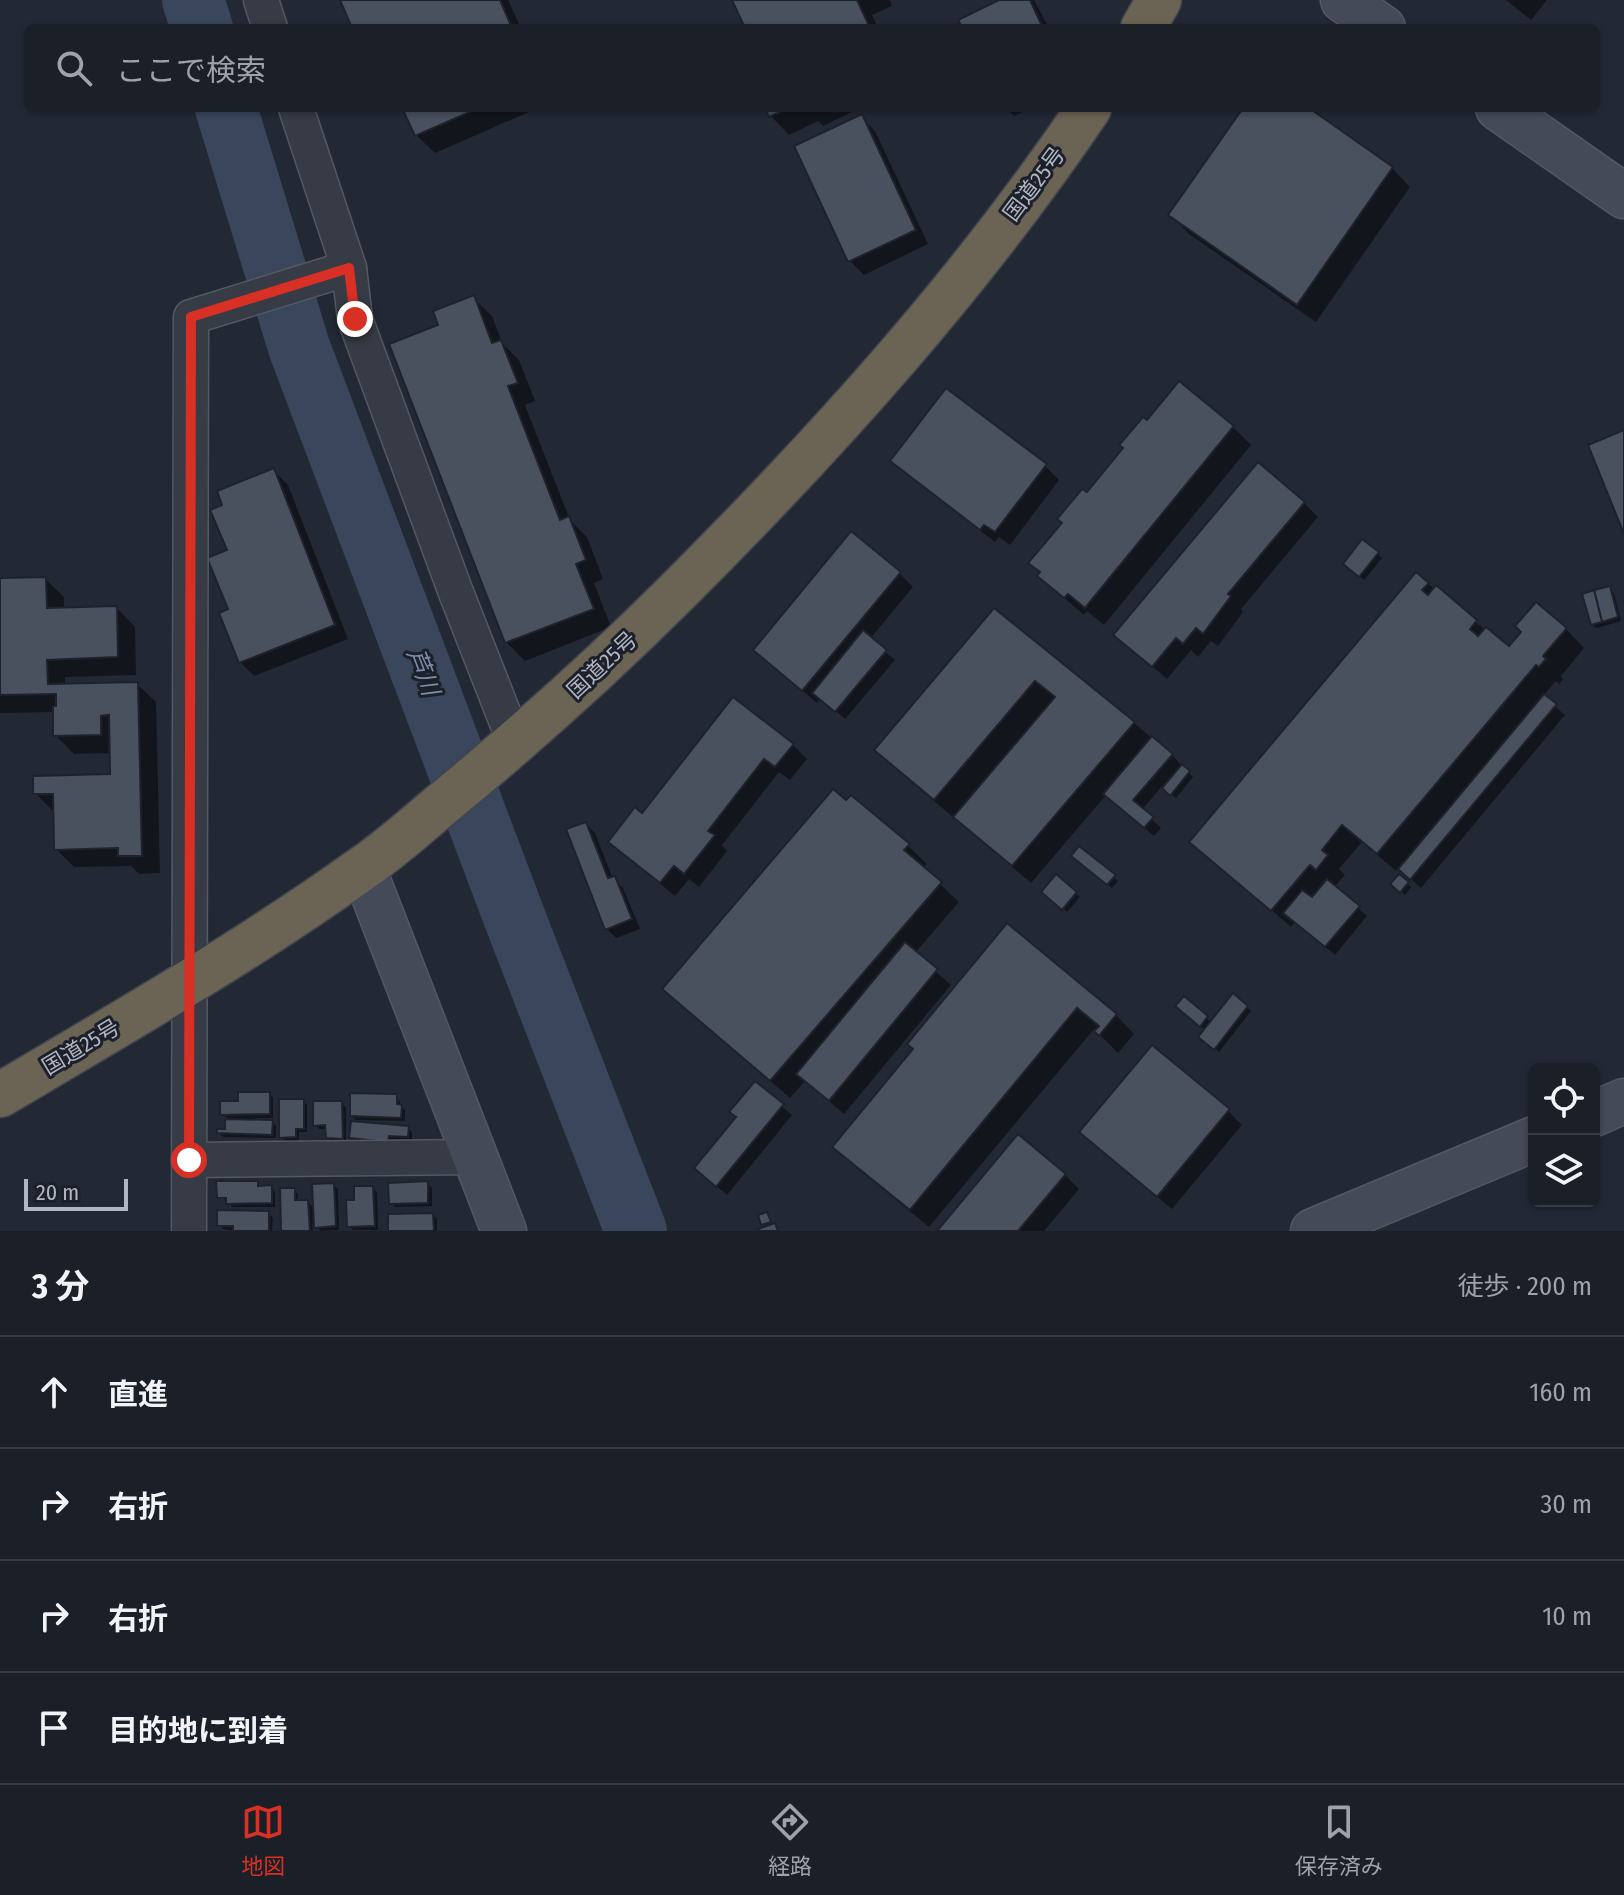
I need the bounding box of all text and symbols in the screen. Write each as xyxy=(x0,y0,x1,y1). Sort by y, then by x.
search box xyxy=(24,24,1600,112)
icon: search xyxy=(52,46,96,90)
text: ここで検索 xyxy=(116,53,266,89)
street label: 国道25号 xyxy=(997,142,1071,226)
route end xyxy=(337,301,373,337)
street label: 国道25号 xyxy=(561,626,643,704)
water label: 芦川 xyxy=(401,645,446,702)
street label: 国道25号 xyxy=(37,1013,125,1081)
map controls xyxy=(1528,1063,1600,1207)
button: locate xyxy=(1528,1063,1600,1135)
button: layers xyxy=(1528,1135,1600,1207)
route start xyxy=(171,1142,207,1178)
scale bar xyxy=(24,1175,128,1211)
text: 20 m xyxy=(36,1179,79,1206)
text: 3 分 xyxy=(32,1266,89,1307)
text: 徒歩 · 200 m xyxy=(1458,1271,1592,1302)
icon: ahead xyxy=(32,1370,76,1414)
text: 直進 xyxy=(108,1377,168,1413)
text: 160 m xyxy=(1529,1377,1592,1408)
icon: right xyxy=(32,1482,76,1526)
text: 右折 xyxy=(108,1489,168,1525)
text: 30 m xyxy=(1541,1489,1592,1520)
icon: right xyxy=(32,1594,76,1638)
text: 右折 xyxy=(108,1601,168,1637)
text: 10 m xyxy=(1542,1601,1592,1632)
icon: arrive xyxy=(32,1706,76,1750)
text: 目的地に到着 xyxy=(108,1713,288,1749)
tab: 地図 xyxy=(241,1800,285,1880)
tab: 経路 xyxy=(768,1800,812,1880)
tab: 保存済み xyxy=(1295,1800,1383,1880)

